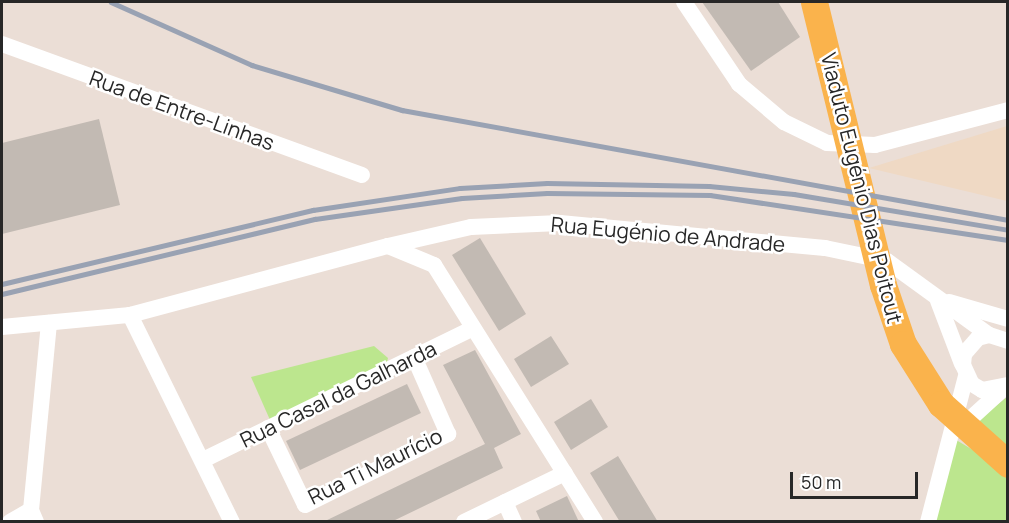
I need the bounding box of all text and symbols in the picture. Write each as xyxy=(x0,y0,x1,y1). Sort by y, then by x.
street label: Viaduto Eugénio Dias Poitout xyxy=(816,50,908,326)
street label: Rua de Entre-Linhas xyxy=(86,65,278,155)
street label: Rua Eugénio de Andrade xyxy=(550,211,786,257)
street label: Rua Casal da Galharda xyxy=(236,335,440,453)
street label: Rua Ti Maurício xyxy=(304,423,446,509)
scale bar xyxy=(793,460,920,498)
text: 50 m xyxy=(801,470,841,494)

